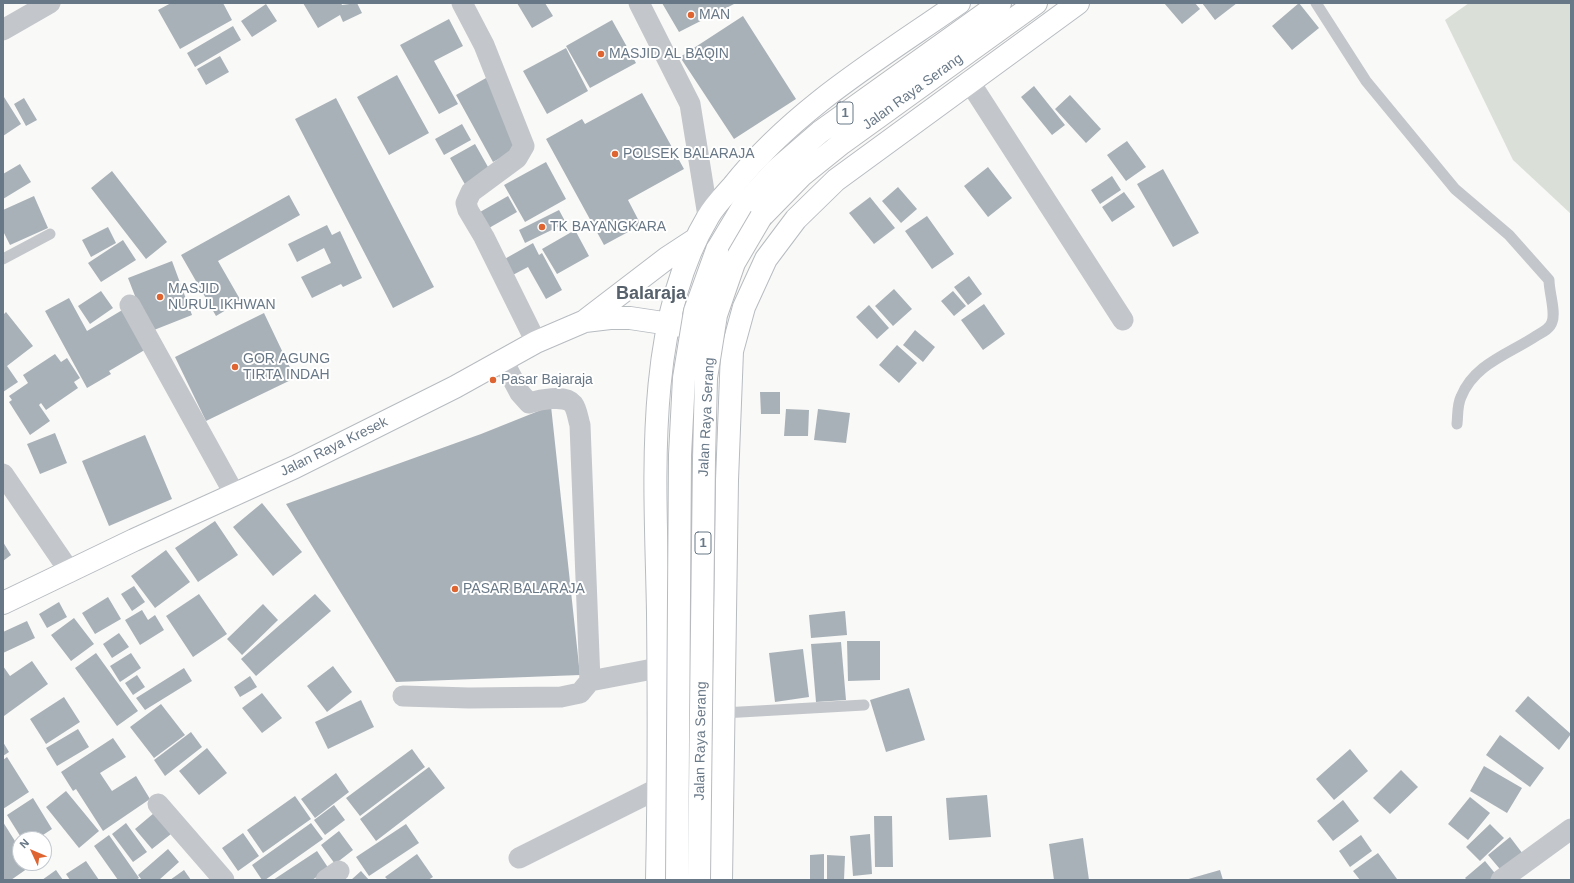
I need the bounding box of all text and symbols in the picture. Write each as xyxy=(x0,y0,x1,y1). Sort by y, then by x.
place label: MAN xyxy=(699,7,730,23)
marker: MAN xyxy=(686,10,696,20)
place label: MASJID AL BAQIN xyxy=(609,46,729,62)
marker: MASJID AL BAQIN xyxy=(596,49,606,59)
street label: Jalan Raya Serang xyxy=(860,50,966,134)
road number: 1 xyxy=(837,102,853,124)
place label: POLSEK BALARAJA xyxy=(623,146,755,162)
marker: POLSEK BALARAJA xyxy=(610,149,620,159)
place label: TK BAYANGKARA xyxy=(550,219,666,235)
marker: TK BAYANGKARA xyxy=(537,222,547,232)
place label: MASJID NURUL IKHWAN xyxy=(168,281,276,314)
district label: Balaraja xyxy=(616,283,686,305)
marker: MASJID NURUL IKHWAN xyxy=(155,292,165,302)
place label: GOR AGUNG TIRTA INDAH xyxy=(243,351,330,384)
street label: Jalan Raya Serang xyxy=(695,357,719,477)
marker: GOR AGUNG TIRTA INDAH xyxy=(230,362,240,372)
place label: Pasar Bajaraja xyxy=(501,372,593,388)
marker: Pasar Bajaraja xyxy=(488,375,498,385)
street label: Jalan Raya Kresek xyxy=(278,414,390,480)
road number: 1 xyxy=(695,532,711,554)
place label: PASAR BALARAJA xyxy=(463,581,585,597)
marker: PASAR BALARAJA xyxy=(450,584,460,594)
street label: Jalan Raya Serang xyxy=(692,681,710,801)
north arrow xyxy=(12,831,52,871)
text: N xyxy=(17,836,31,850)

